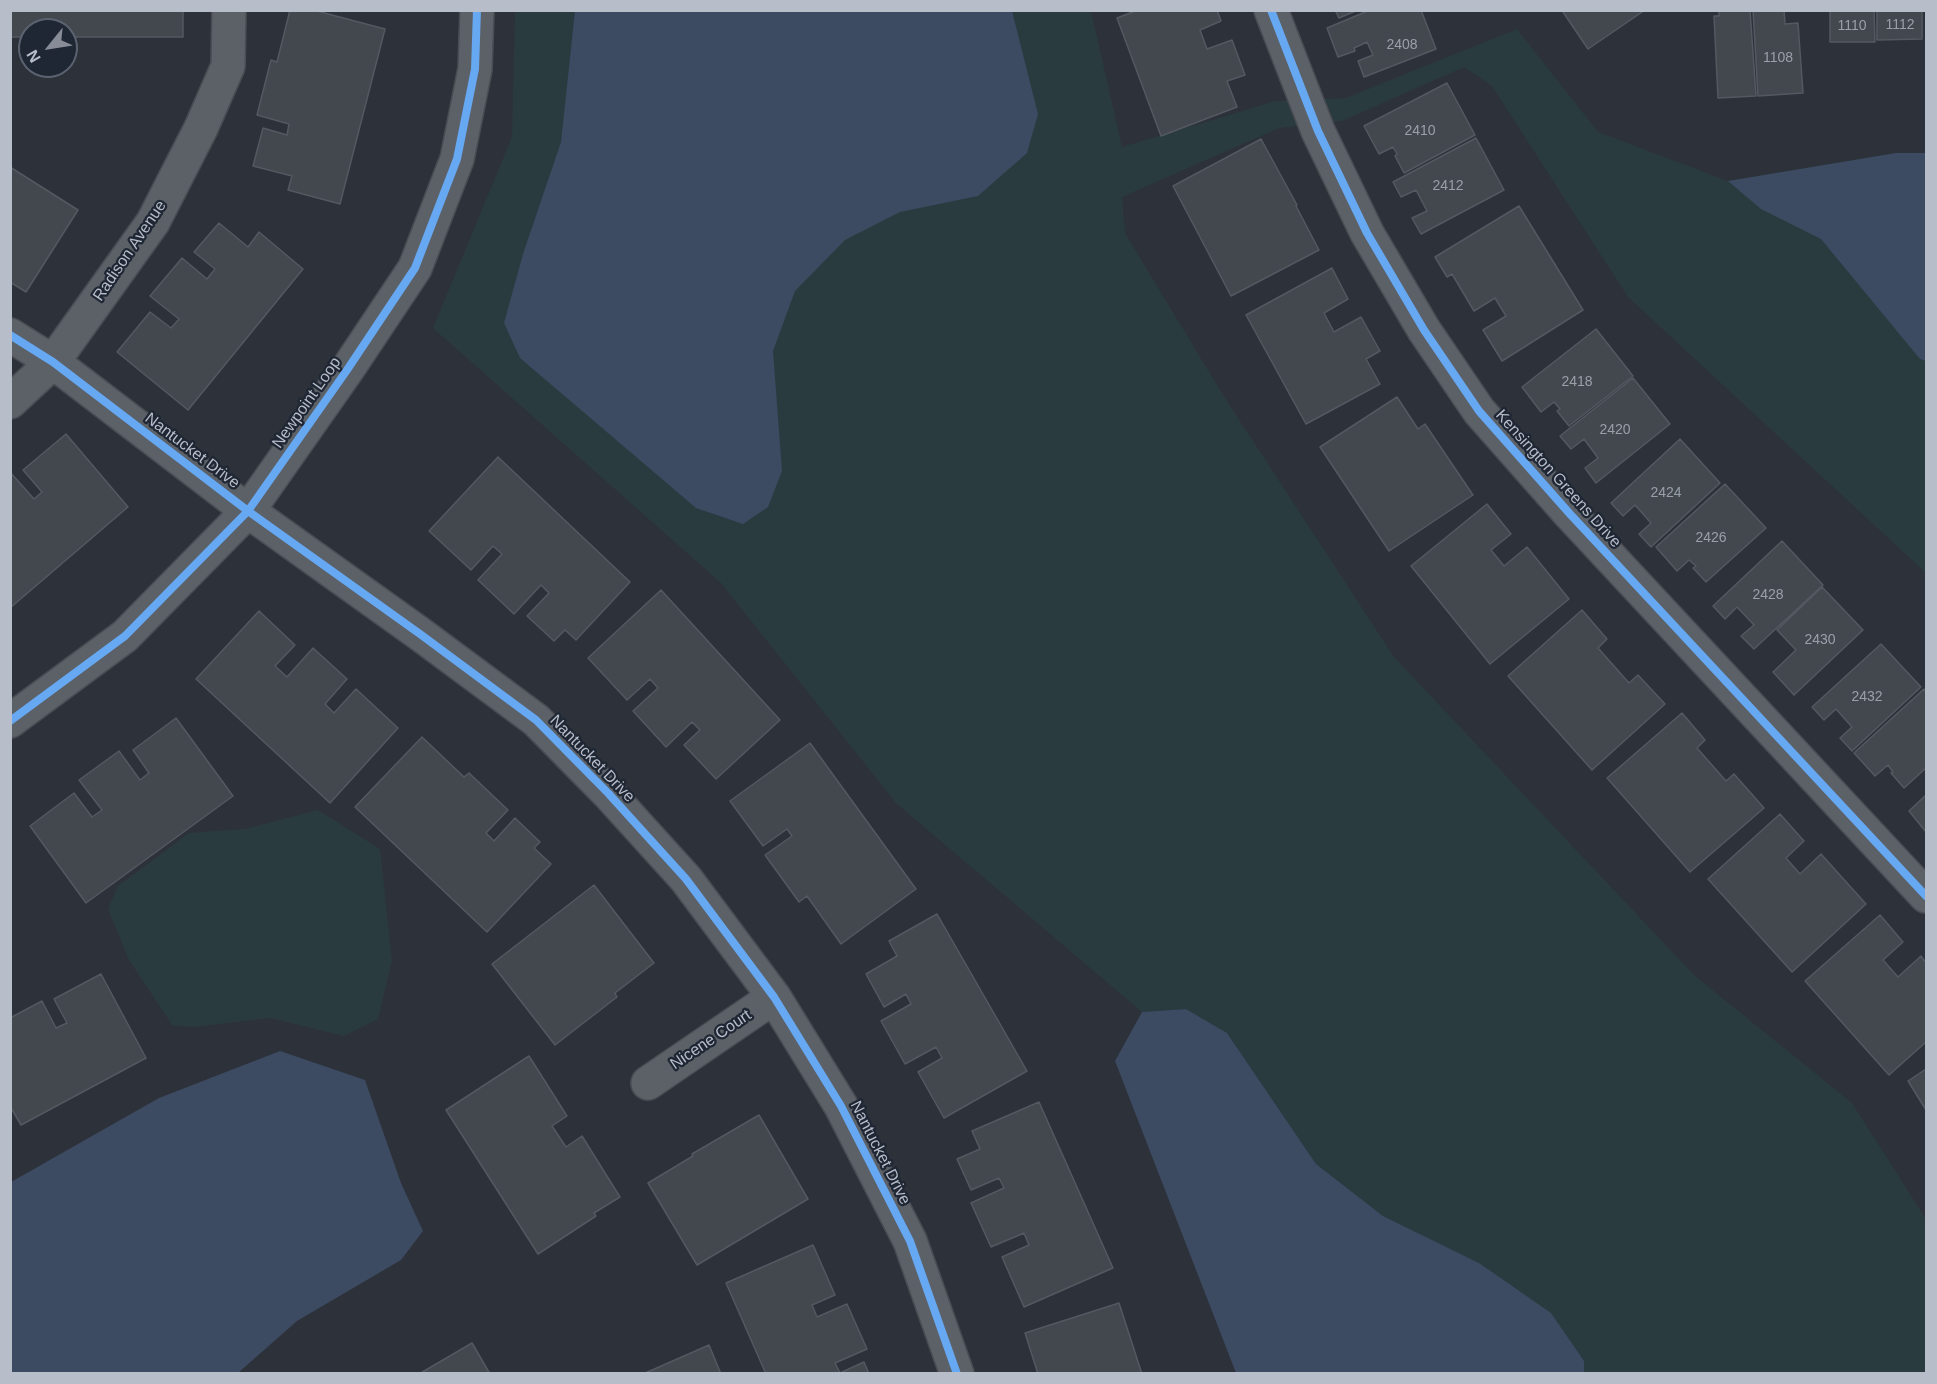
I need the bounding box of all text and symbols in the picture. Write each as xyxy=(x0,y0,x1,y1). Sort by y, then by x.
house number: 1112 xyxy=(1885,17,1915,33)
north arrow xyxy=(18,18,78,78)
house number: 1110 xyxy=(1837,18,1867,34)
house number: 2408 xyxy=(1386,37,1418,53)
text: N xyxy=(23,47,44,66)
house number: 1108 xyxy=(1763,50,1793,66)
house number: 2410 xyxy=(1404,123,1436,139)
house number: 2412 xyxy=(1432,178,1464,194)
street label: Radison Avenue xyxy=(89,197,171,305)
street label: Newpoint Loop xyxy=(269,354,345,452)
house number: 2418 xyxy=(1561,374,1593,390)
street label: Kensington Greens Drive xyxy=(1491,406,1625,552)
street label: Nantucket Drive xyxy=(141,409,243,493)
house number: 2420 xyxy=(1599,422,1631,438)
house number: 2424 xyxy=(1650,485,1682,501)
house number: 2426 xyxy=(1695,530,1727,546)
house number: 2428 xyxy=(1752,587,1784,603)
house number: 2430 xyxy=(1804,632,1836,648)
house number: 2432 xyxy=(1851,689,1883,705)
street label: Nantucket Drive xyxy=(546,711,638,807)
street label: Nicene Court xyxy=(667,1006,755,1074)
street label: Nantucket Drive xyxy=(846,1098,914,1208)

